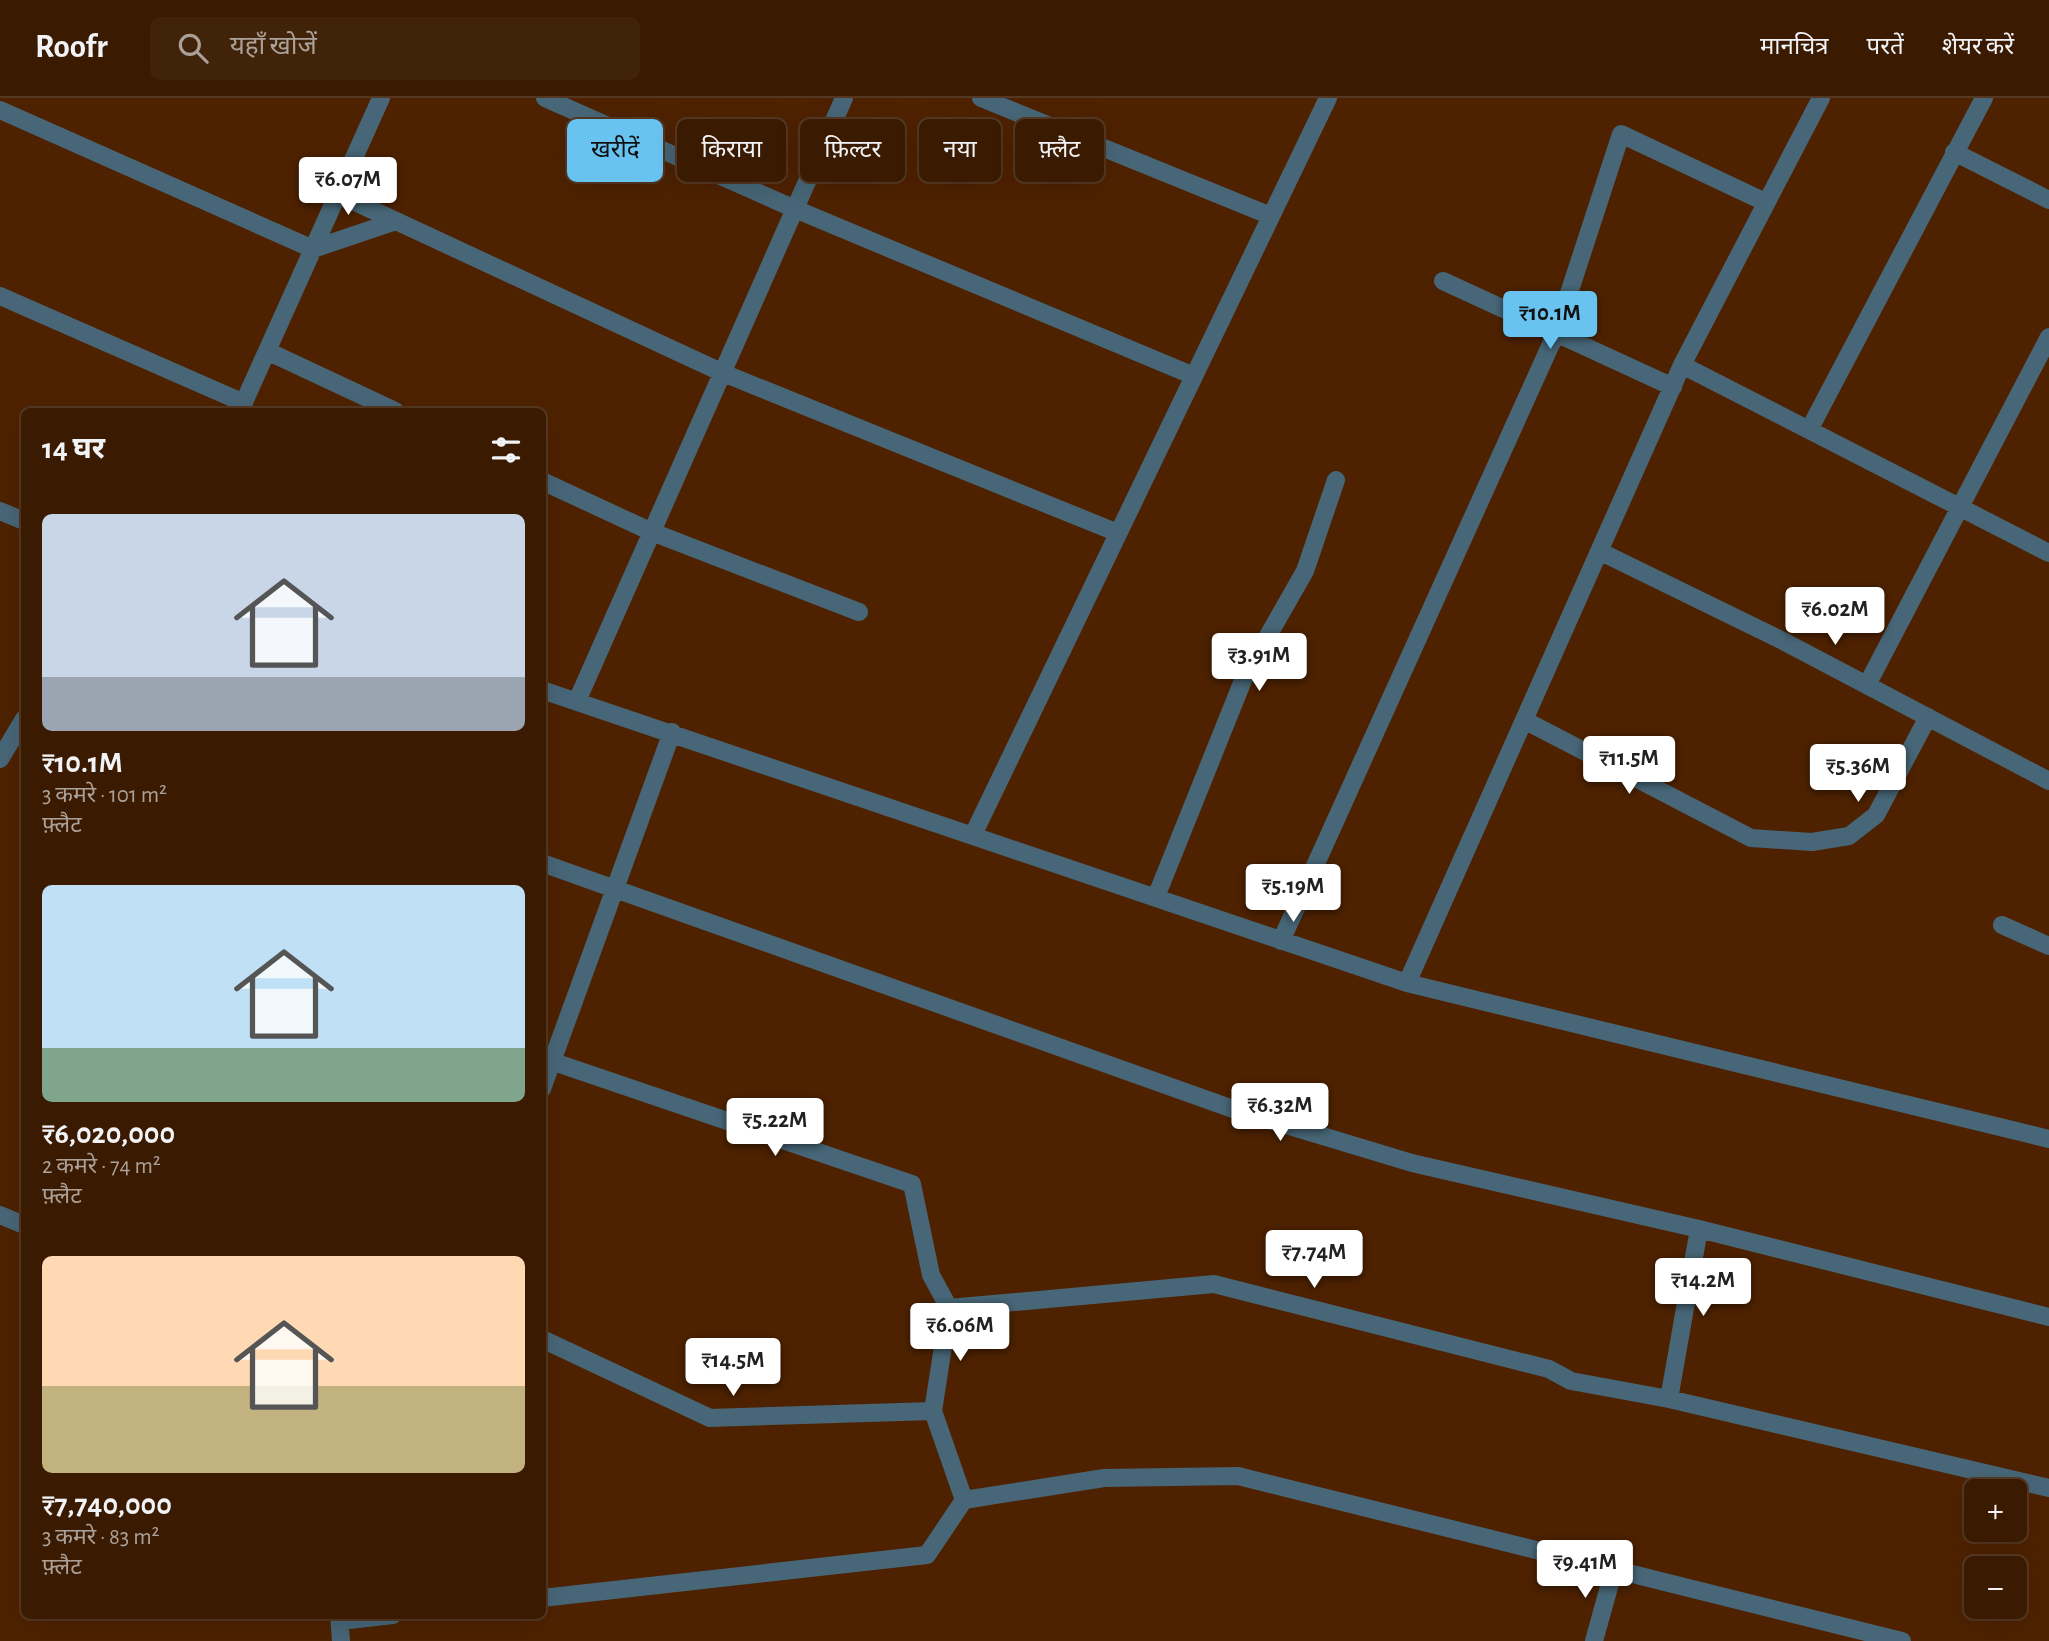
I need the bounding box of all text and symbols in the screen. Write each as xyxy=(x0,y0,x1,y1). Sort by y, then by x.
search box xyxy=(150,17,640,80)
icon: search xyxy=(174,29,212,67)
text: Roofr xyxy=(35,31,108,64)
text: यहाँ खोजें xyxy=(230,33,317,59)
text: मानचित्र xyxy=(1760,35,1829,59)
text: परतें xyxy=(1867,35,1904,59)
text: शेयर करें xyxy=(1942,35,2014,59)
chip: खरीदें xyxy=(567,119,663,182)
chip: किराया xyxy=(677,119,786,182)
chip: फ़िल्टर xyxy=(800,119,905,182)
chip: नया xyxy=(919,119,1001,182)
chip: फ़्लैट xyxy=(1015,119,1104,182)
pin: ₹6.07M xyxy=(291,158,405,217)
text: ₹6.07M xyxy=(315,168,381,191)
pin: ₹10.1M xyxy=(1493,292,1607,351)
text: ₹10.1M xyxy=(1519,302,1581,325)
icon: filters xyxy=(487,431,525,469)
text: 14 घर xyxy=(42,434,105,464)
icon: home xyxy=(221,560,347,686)
pin: ₹6.02M xyxy=(1778,588,1892,647)
text: ₹6.02M xyxy=(1801,598,1869,621)
pin: ₹3.91M xyxy=(1202,634,1316,693)
text: ₹3.91M xyxy=(1228,644,1290,667)
pin: ₹11.5M xyxy=(1572,736,1686,796)
pin: ₹5.36M xyxy=(1801,744,1915,804)
text: ₹11.5M xyxy=(1599,747,1659,770)
text: ₹10.1M xyxy=(42,748,123,778)
text: ₹5.36M xyxy=(1826,755,1890,778)
text: 3 कमरे · 101 m² xyxy=(42,784,167,807)
text: फ़्लैट xyxy=(42,814,82,837)
pin: ₹5.19M xyxy=(1236,864,1350,924)
text: ₹5.19M xyxy=(1262,875,1324,898)
icon: home xyxy=(221,931,347,1057)
pin: ₹6.32M xyxy=(1223,1084,1337,1143)
text: ₹6.32M xyxy=(1247,1094,1313,1117)
pin: ₹5.22M xyxy=(718,1098,832,1158)
text: ₹5.22M xyxy=(743,1109,807,1132)
text: ₹6,020,000 xyxy=(42,1119,175,1149)
text: 2 कमरे · 74 m² xyxy=(42,1155,161,1178)
text: फ़्लैट xyxy=(42,1185,82,1208)
pin: ₹7.74M xyxy=(1257,1230,1371,1290)
text: ₹7.74M xyxy=(1282,1241,1346,1264)
pin: ₹14.2M xyxy=(1646,1258,1760,1318)
text: ₹14.2M xyxy=(1671,1269,1735,1292)
icon: home xyxy=(221,1302,347,1428)
pin: ₹6.06M xyxy=(903,1304,1017,1363)
text: ₹6.06M xyxy=(926,1314,994,1337)
pin: ₹14.5M xyxy=(676,1338,790,1398)
text: ₹14.5M xyxy=(701,1349,765,1372)
map controls xyxy=(1964,1479,2027,1619)
button: + xyxy=(1964,1479,2027,1542)
text: ₹7,740,000 xyxy=(42,1490,172,1520)
text: 3 कमरे · 83 m² xyxy=(42,1526,160,1549)
pin: ₹9.41M xyxy=(1528,1540,1642,1600)
text: ₹9.41M xyxy=(1553,1551,1617,1574)
text: फ़्लैट xyxy=(42,1556,82,1579)
button: − xyxy=(1964,1556,2027,1619)

